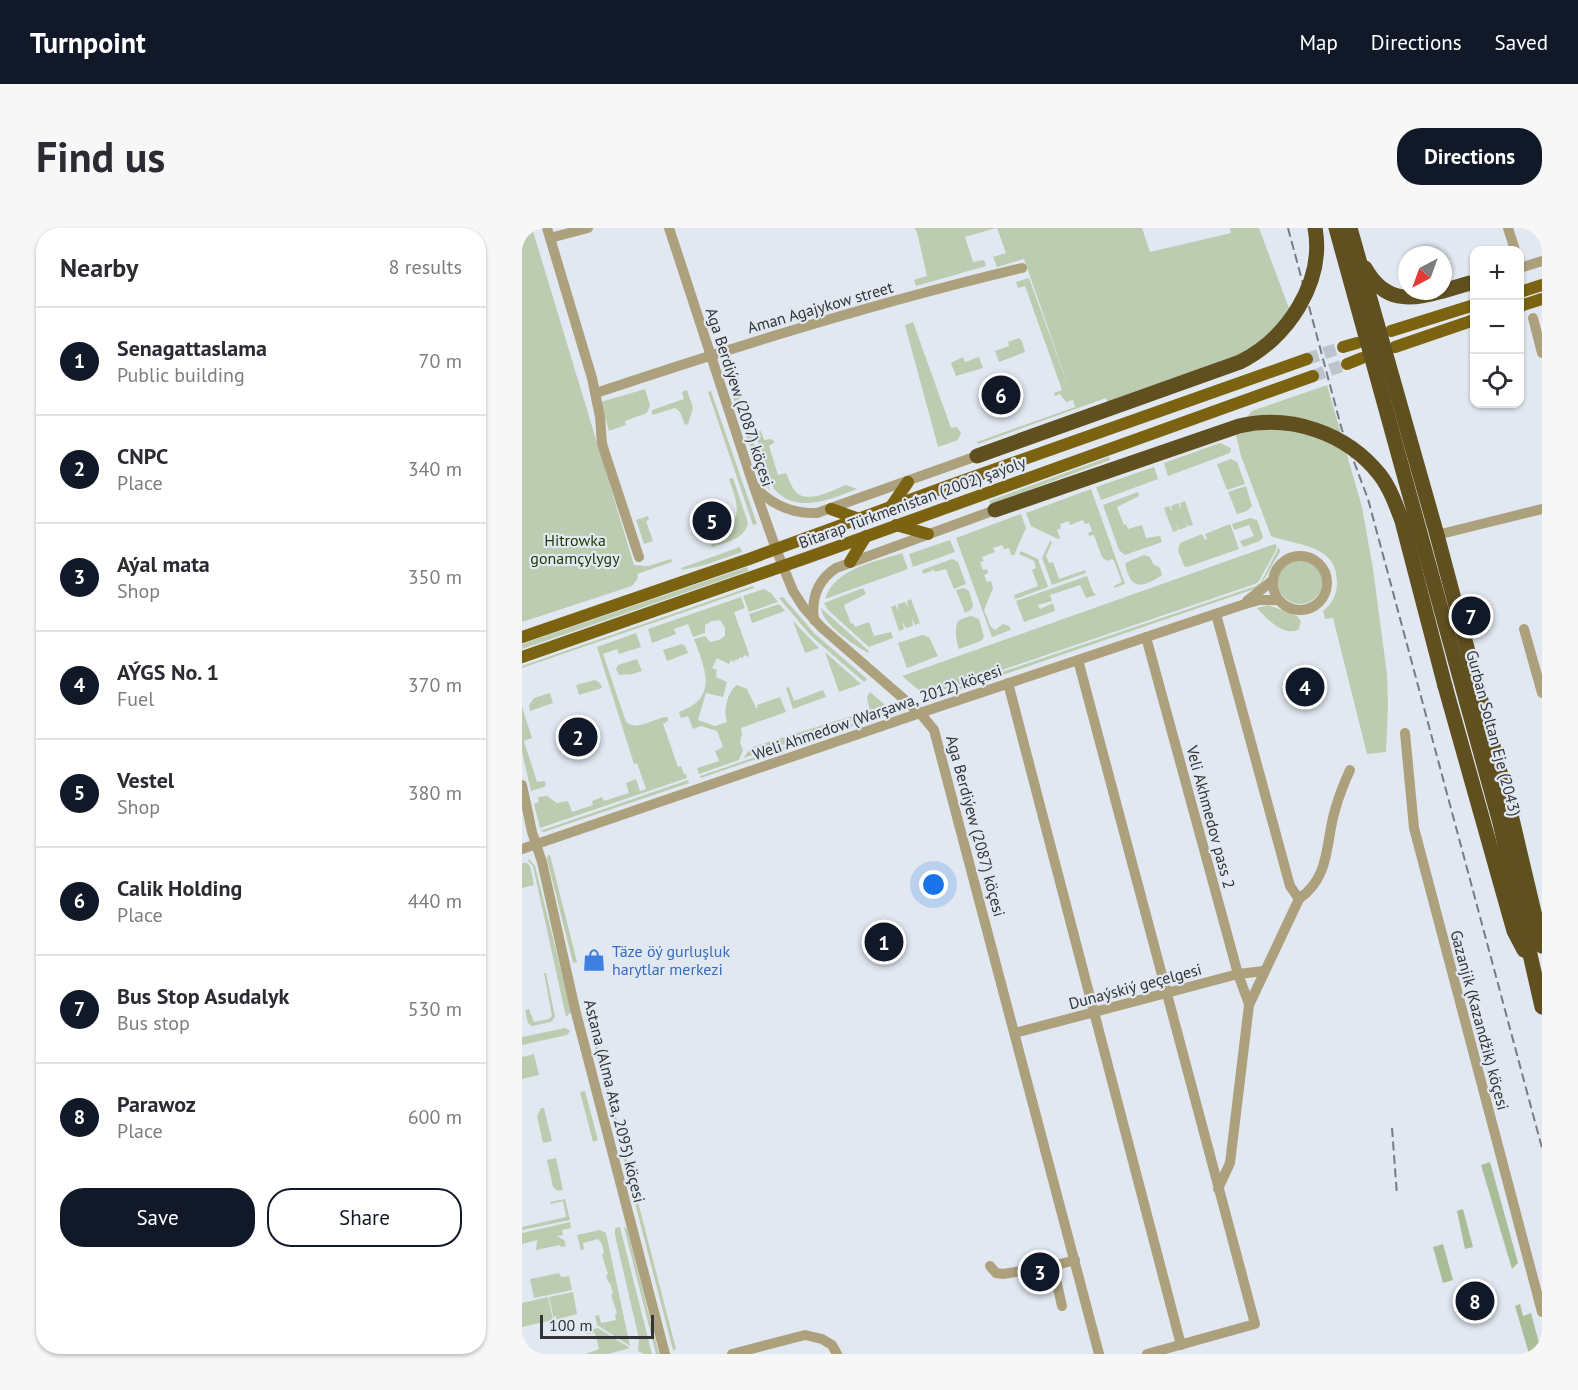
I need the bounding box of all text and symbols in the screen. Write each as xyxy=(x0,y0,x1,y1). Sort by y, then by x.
text: Turnpoint xyxy=(30,24,146,61)
text: Map xyxy=(1299,29,1338,56)
text: Directions xyxy=(1371,29,1462,56)
text: Saved xyxy=(1495,29,1548,56)
button: Directions xyxy=(1397,128,1542,185)
text: Find us xyxy=(36,129,165,184)
north arrow xyxy=(1398,246,1452,300)
map controls xyxy=(1470,246,1524,408)
button: + xyxy=(1470,246,1524,300)
text: Nearby xyxy=(60,251,138,284)
text: 8 results xyxy=(389,254,462,280)
street label: Aman Agajykow street xyxy=(745,276,896,337)
button: − xyxy=(1470,300,1524,354)
street label: Aga Berdiýew (2087) köçesi xyxy=(702,305,778,489)
text: Senagattaslama xyxy=(117,334,267,362)
text: 1 xyxy=(74,348,85,374)
text: 70 m xyxy=(419,348,462,374)
button: locate xyxy=(1470,354,1524,408)
text: Public building xyxy=(117,362,245,388)
pin: 6 xyxy=(982,372,1020,418)
text: CNPC xyxy=(117,442,168,470)
street label: Bitarap Türkmenistan (2002) şaýoly xyxy=(796,451,1029,552)
text: 2 xyxy=(74,456,85,482)
text: 340 m xyxy=(408,456,462,482)
text: Place xyxy=(117,470,163,496)
pin: 5 xyxy=(692,498,732,544)
park label: Hitrowka gonamçylygy xyxy=(530,530,620,568)
text: Aýal mata xyxy=(117,550,210,578)
text: 3 xyxy=(74,564,85,590)
text: 350 m xyxy=(408,564,462,590)
text: Shop xyxy=(117,578,160,604)
pin: 7 xyxy=(1452,594,1490,638)
street label: Gurban Soltan Eje (2043) xyxy=(1462,648,1526,818)
text: AÝGS No. 1 xyxy=(117,658,219,686)
street label: Weli Ahmedow (Warşawa, 2012) köçesi xyxy=(750,660,1004,764)
pin: 4 xyxy=(1286,664,1324,710)
text: 4 xyxy=(74,672,85,698)
text: 370 m xyxy=(408,672,462,698)
text: Fuel xyxy=(117,686,154,712)
pin: 2 xyxy=(558,714,598,760)
street label: Aga Berdiýew (2087) köçesi xyxy=(942,733,1010,919)
street label: Veli Akhmedov pass 2 xyxy=(1182,742,1240,891)
text: Vestel xyxy=(117,766,174,794)
text: 5 xyxy=(74,780,85,806)
text: 380 m xyxy=(408,780,462,806)
text: Shop xyxy=(117,794,160,820)
your location xyxy=(919,870,948,899)
text: Calik Holding xyxy=(117,874,242,902)
text: 6 xyxy=(74,888,85,914)
text: 440 m xyxy=(408,888,462,914)
text: Place xyxy=(117,902,163,928)
pin: 1 xyxy=(864,920,904,964)
street label: Gazanjik (Kazandžik) köçesi xyxy=(1446,928,1514,1112)
place label: Täze öý gurluşluk harytlar merkezi xyxy=(612,941,730,979)
shop icon: Täze öý gurluşluk harytlar merkezi xyxy=(581,947,607,973)
street label: Dunaýskiý geçelgesi xyxy=(1066,959,1204,1013)
text: Bus Stop Asudalyk xyxy=(117,982,289,1010)
text: 7 xyxy=(74,996,85,1022)
text: 530 m xyxy=(408,996,462,1022)
street label: Astana (Alma Ata, 2095) köçesi xyxy=(580,997,650,1205)
text: Bus stop xyxy=(117,1010,190,1036)
text: Parawoz xyxy=(117,1090,196,1118)
text: 8 xyxy=(74,1104,85,1130)
text: 600 m xyxy=(408,1104,462,1130)
text: Place xyxy=(117,1118,163,1144)
button: Save xyxy=(60,1188,255,1247)
button: Share xyxy=(267,1188,462,1247)
pin: 3 xyxy=(1020,1250,1060,1294)
pin: 8 xyxy=(1456,1278,1494,1324)
scale bar xyxy=(540,1312,654,1340)
text: 100 m xyxy=(549,1315,592,1335)

